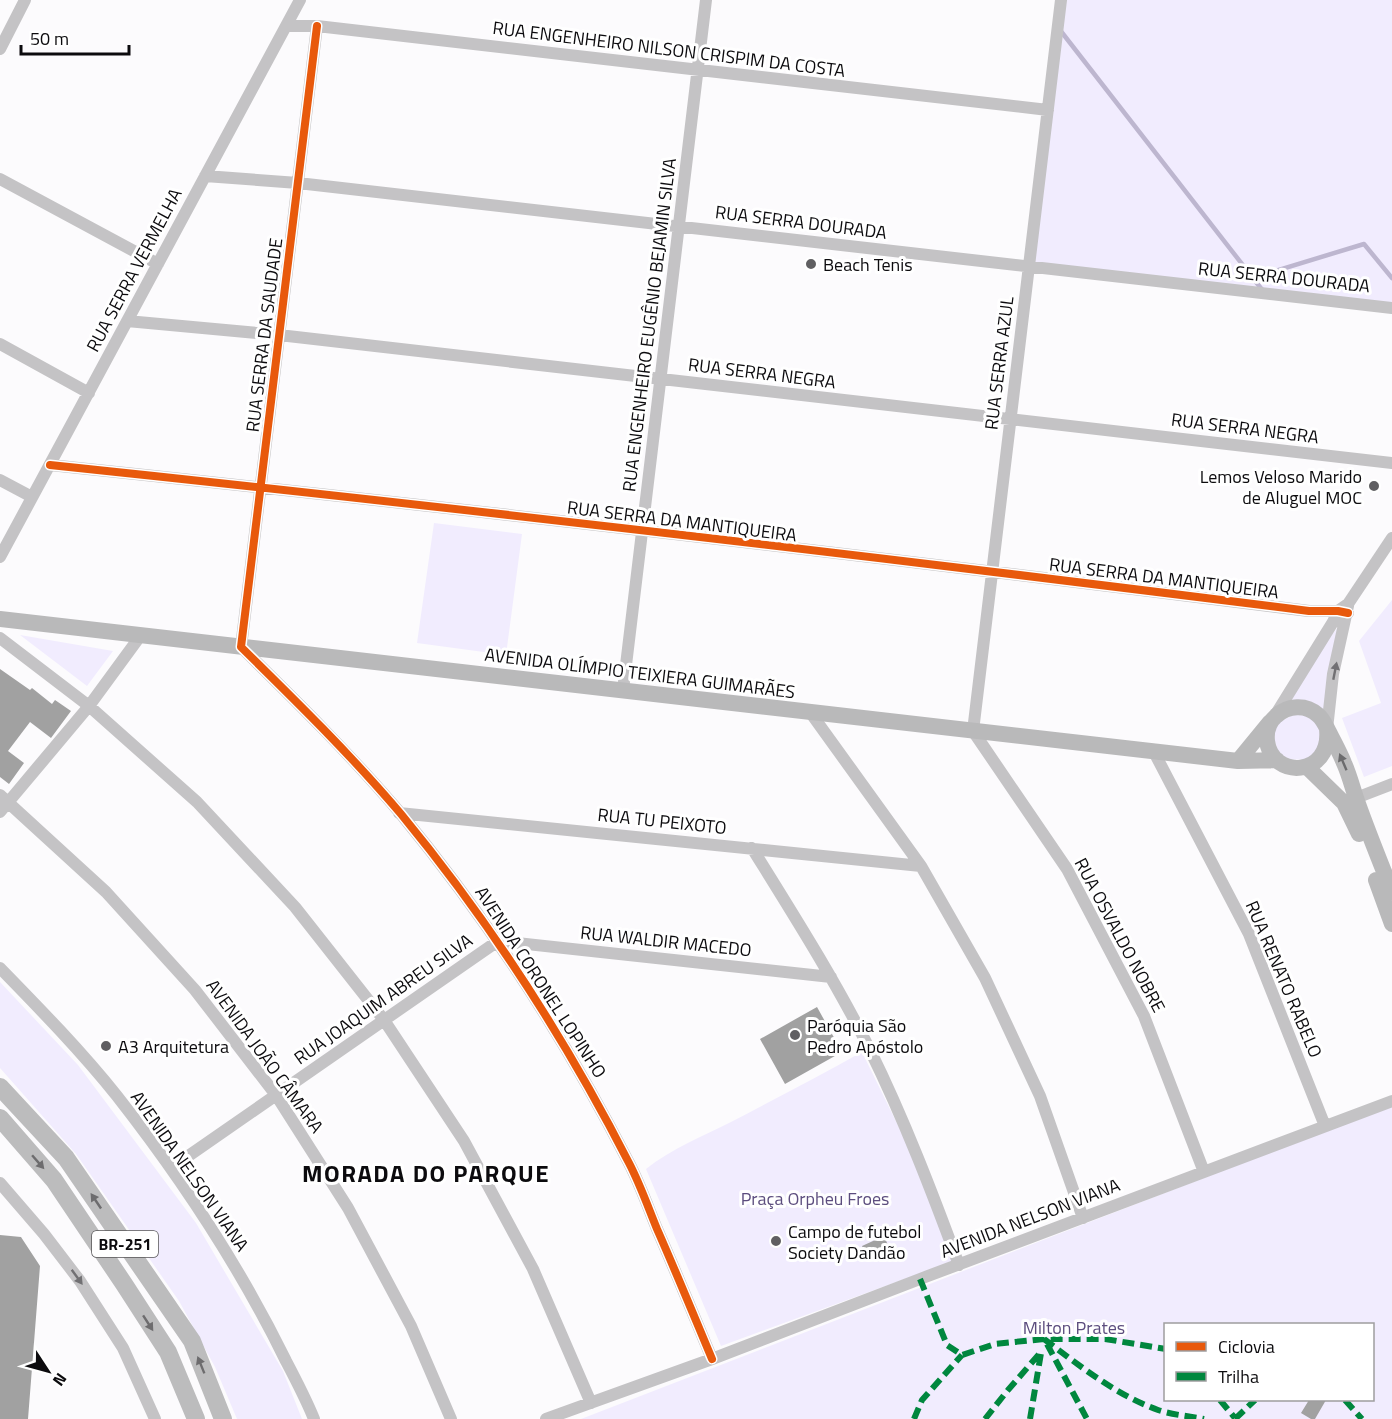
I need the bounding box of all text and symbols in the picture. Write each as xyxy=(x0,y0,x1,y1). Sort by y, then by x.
street label: RUA ENGENHEIRO NILSON CRISPIM DA COSTA xyxy=(491,14,847,84)
scale bar xyxy=(21,18,129,56)
text: 50 m xyxy=(30,25,69,52)
street label: RUA ENGENHEIRO EUGÊNIO BEJAMIN SILVA xyxy=(615,156,683,493)
street label: RUA SERRA VERMELHA xyxy=(79,183,189,357)
street label: RUA SERRA DOURADA xyxy=(714,198,889,246)
street label: RUA SERRA DA SAUDADE xyxy=(239,236,289,433)
place label: Beach Tenis xyxy=(823,251,913,278)
street label: RUA SERRA DOURADA xyxy=(1197,255,1371,299)
marker: Beach Tenis xyxy=(804,257,818,271)
street label: RUA SERRA AZUL xyxy=(977,294,1021,431)
street label: RUA SERRA NEGRA xyxy=(687,351,838,395)
street label: RUA SERRA NEGRA xyxy=(1170,406,1321,450)
place label: Lemos Veloso Marido de Aluguel MOC xyxy=(1200,463,1362,511)
marker: Lemos Veloso Marido de Aluguel MOC xyxy=(1367,479,1381,493)
street label: RUA SERRA DA MANTIQUEIRA xyxy=(566,494,799,549)
street label: RUA SERRA DA MANTIQUEIRA xyxy=(1048,551,1281,606)
street label: AVENIDA OLÍMPIO TEIXIERA GUIMARÃES xyxy=(483,641,797,705)
one-way arrow xyxy=(1330,661,1339,680)
one-way arrow xyxy=(1338,753,1348,771)
street label: RUA TU PEIXOTO xyxy=(596,801,728,841)
street label: RUA OSVALDO NOBRE xyxy=(1068,853,1172,1017)
street label: AVENIDA CORONEL LOPINHO xyxy=(469,881,613,1083)
street label: RUA RENATO RABELO xyxy=(1239,896,1329,1062)
street label: RUA WALDIR MACEDO xyxy=(579,919,753,963)
street label: RUA JOAQUIM ABREU SILVA xyxy=(288,927,478,1071)
street label: AVENIDA JOÃO CÂMARA xyxy=(200,973,330,1139)
place label: Paróquia São Pedro Apóstolo xyxy=(807,1012,923,1060)
marker: Paróquia São Pedro Apóstolo xyxy=(788,1028,802,1042)
place label: A3 Arquitetura xyxy=(118,1033,229,1060)
marker: A3 Arquitetura xyxy=(99,1039,113,1053)
street label: AVENIDA NELSON VIANA xyxy=(124,1085,256,1257)
one-way arrow xyxy=(32,1154,45,1170)
district label: MORADA DO PARQUE xyxy=(302,1155,550,1191)
street label: AVENIDA NELSON VIANA xyxy=(936,1171,1124,1265)
park label: Praça Orpheu Froes xyxy=(741,1185,889,1212)
one-way arrow xyxy=(91,1193,102,1209)
place label: Campo de futebol Society Dandão xyxy=(788,1218,921,1266)
road number: BR-251 xyxy=(92,1231,158,1257)
marker: Campo de futebol Society Dandão xyxy=(769,1234,783,1248)
one-way arrow xyxy=(71,1268,83,1284)
one-way arrow xyxy=(143,1314,154,1331)
park label: Milton Prates xyxy=(1023,1314,1125,1341)
legend xyxy=(1164,1323,1374,1401)
text: Ciclovia xyxy=(1218,1333,1275,1360)
north arrow xyxy=(18,1341,78,1401)
one-way arrow xyxy=(196,1355,206,1373)
text: Trilha xyxy=(1218,1363,1259,1390)
text: N xyxy=(47,1368,73,1391)

